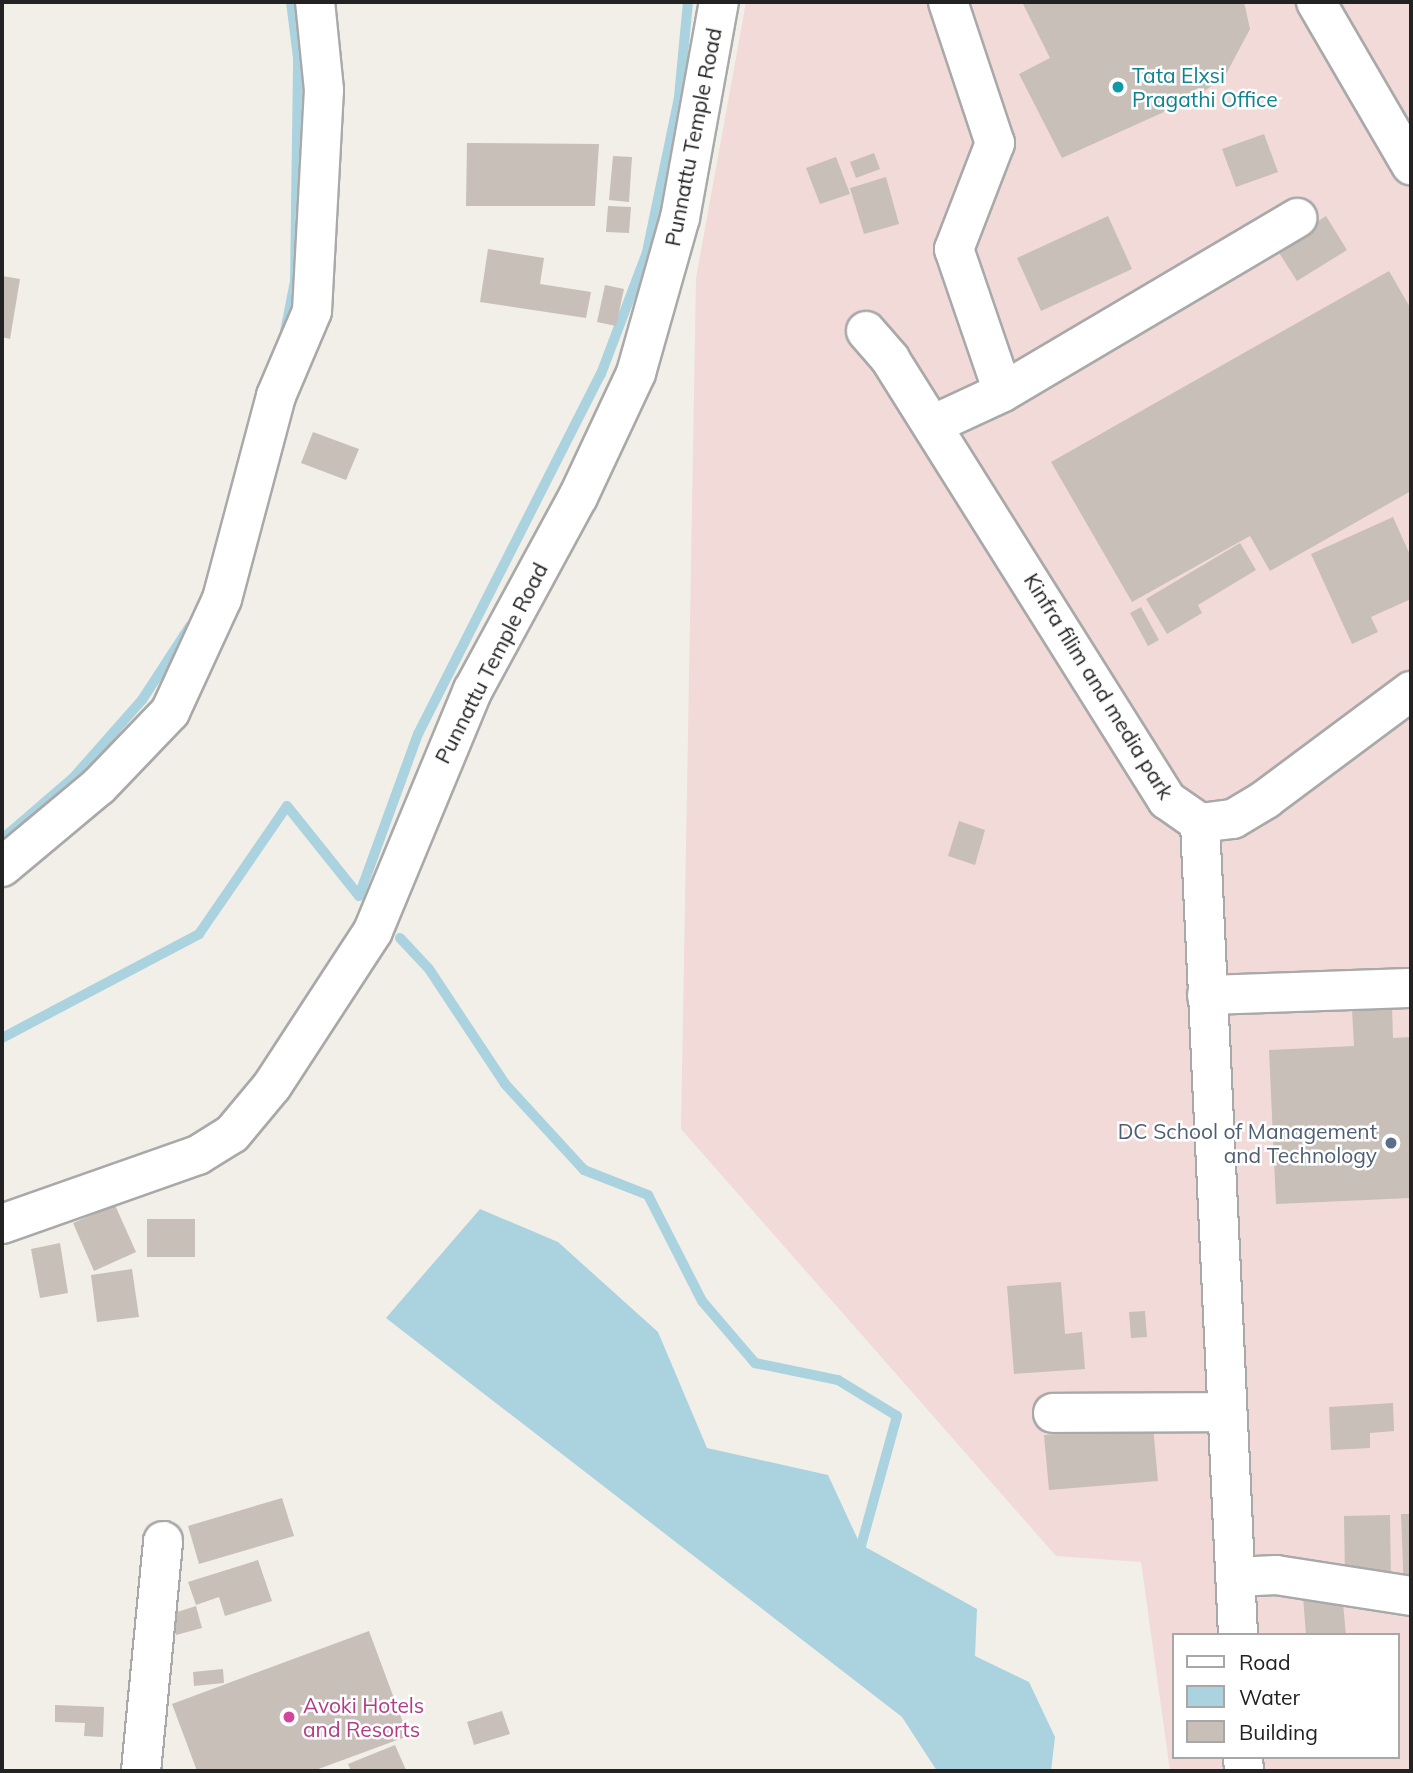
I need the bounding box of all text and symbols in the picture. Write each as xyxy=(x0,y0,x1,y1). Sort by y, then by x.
street label: Punnattu Temple Road xyxy=(659,26,727,248)
place label: Tata Elxsi Pragathi Office xyxy=(1132,62,1278,112)
marker: Tata Elxsi Pragathi Office xyxy=(1110,79,1126,95)
street label: Punnattu Temple Road xyxy=(429,558,553,768)
street label: Kinfra filim and media park xyxy=(1019,568,1179,804)
place label: DC School of Management and Technology xyxy=(1118,1118,1377,1168)
marker: DC School of Management and Technology xyxy=(1383,1135,1399,1151)
legend xyxy=(1172,1633,1399,1759)
text: Road xyxy=(1239,1649,1290,1675)
text: Water xyxy=(1239,1684,1300,1710)
place label: Avoki Hotels and Resorts xyxy=(303,1692,424,1742)
marker: Avoki Hotels and Resorts xyxy=(281,1709,297,1725)
text: Building xyxy=(1239,1719,1318,1745)

